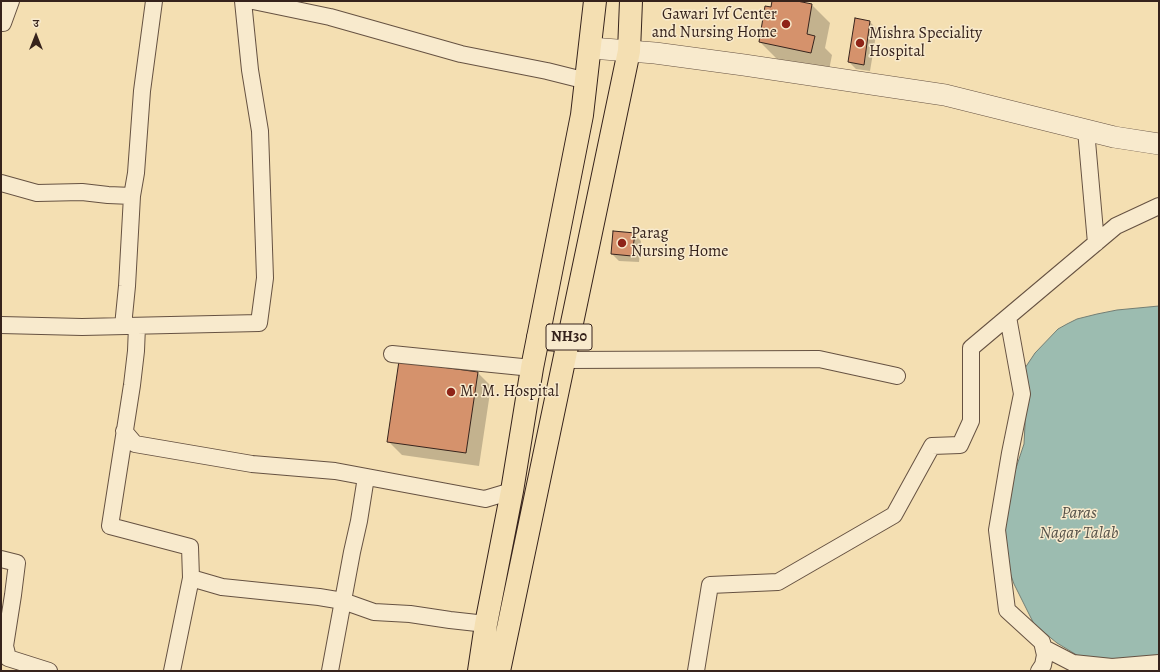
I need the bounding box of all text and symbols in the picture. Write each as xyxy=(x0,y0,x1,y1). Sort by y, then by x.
place label: Gawari Ivf Center and Nursing Home xyxy=(652,5,777,43)
north arrow xyxy=(16,16,56,56)
text: उ xyxy=(33,16,39,31)
marker: Gawari Ivf Center and Nursing Home xyxy=(780,18,792,30)
place label: Mishra Speciality Hospital xyxy=(869,24,982,62)
marker: Mishra Speciality Hospital xyxy=(854,37,866,49)
place label: Parag Nursing Home xyxy=(631,224,728,262)
marker: Parag Nursing Home xyxy=(616,237,628,249)
road number: NH30 xyxy=(546,324,592,350)
place label: M. M. Hospital xyxy=(460,382,559,402)
marker: M. M. Hospital xyxy=(445,386,457,398)
water label: Paras Nagar Talab xyxy=(1040,504,1118,544)

